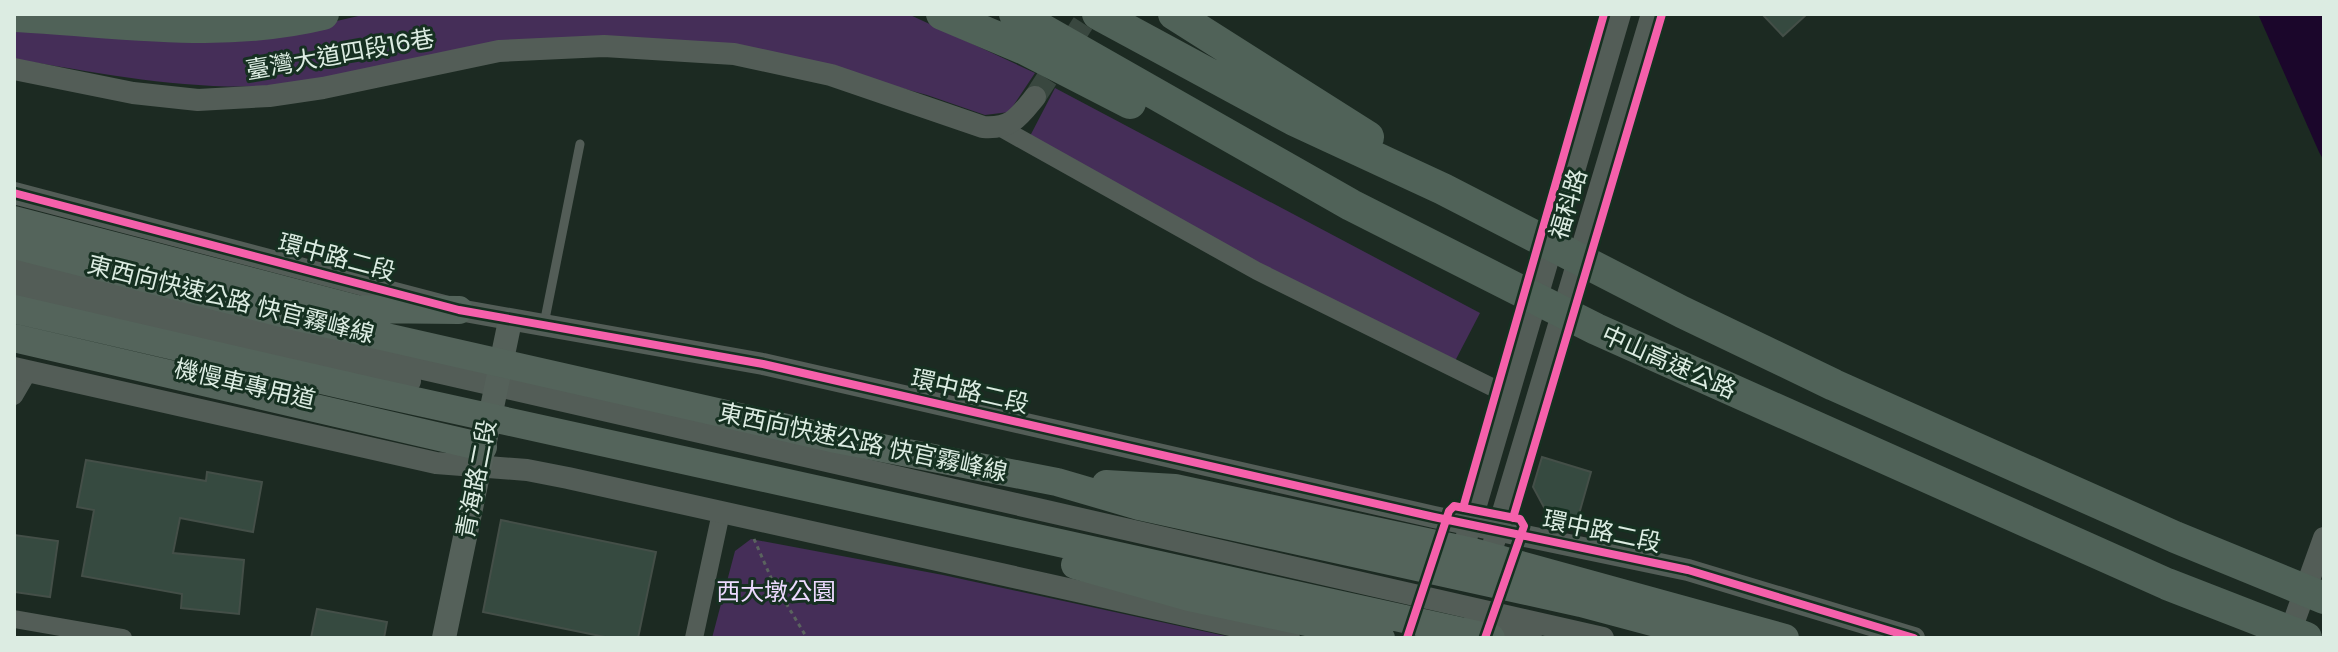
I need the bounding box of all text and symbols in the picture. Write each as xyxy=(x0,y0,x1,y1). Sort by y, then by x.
street label: 臺灣大道四段16巷 xyxy=(243,21,437,87)
street label: 福科路 xyxy=(1542,165,1594,243)
street label: 環中路二段 xyxy=(275,226,399,288)
street label: 東西向快速公路 快官霧峰線 xyxy=(84,247,378,351)
street label: 中山高速公路 xyxy=(1597,318,1741,406)
street label: 機慢車專用道 xyxy=(171,352,319,416)
street label: 環中路二段 xyxy=(908,361,1032,421)
street label: 東西向快速公路 快官霧峰線 xyxy=(716,395,1010,489)
street label: 青海路二段 xyxy=(448,417,504,541)
street label: 環中路二段 xyxy=(1540,502,1664,560)
park label: 西大墩公園 xyxy=(716,575,836,608)

